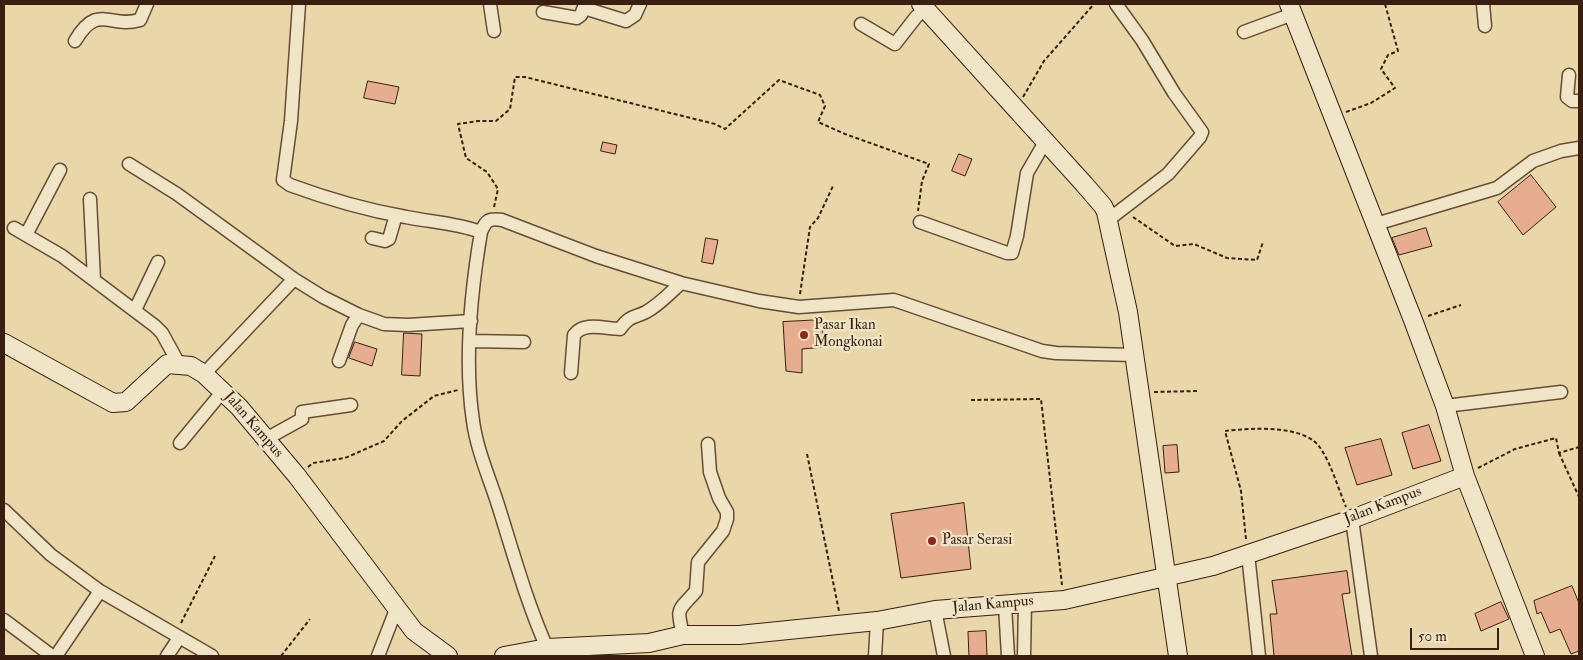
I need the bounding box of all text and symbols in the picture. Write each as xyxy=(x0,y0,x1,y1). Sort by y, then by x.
place label: Pasar Ikan Mongkonai xyxy=(814,317,883,352)
marker: Pasar Ikan Mongkonai xyxy=(798,329,810,341)
street label: Jalan Kampus xyxy=(219,388,287,462)
street label: Jalan Kampus xyxy=(1342,483,1424,529)
place label: Pasar Serasi xyxy=(942,532,1012,550)
marker: Pasar Serasi xyxy=(926,535,938,547)
street label: Jalan Kampus xyxy=(952,592,1034,618)
scale bar xyxy=(1413,618,1502,650)
text: 50 m xyxy=(1418,627,1447,646)

